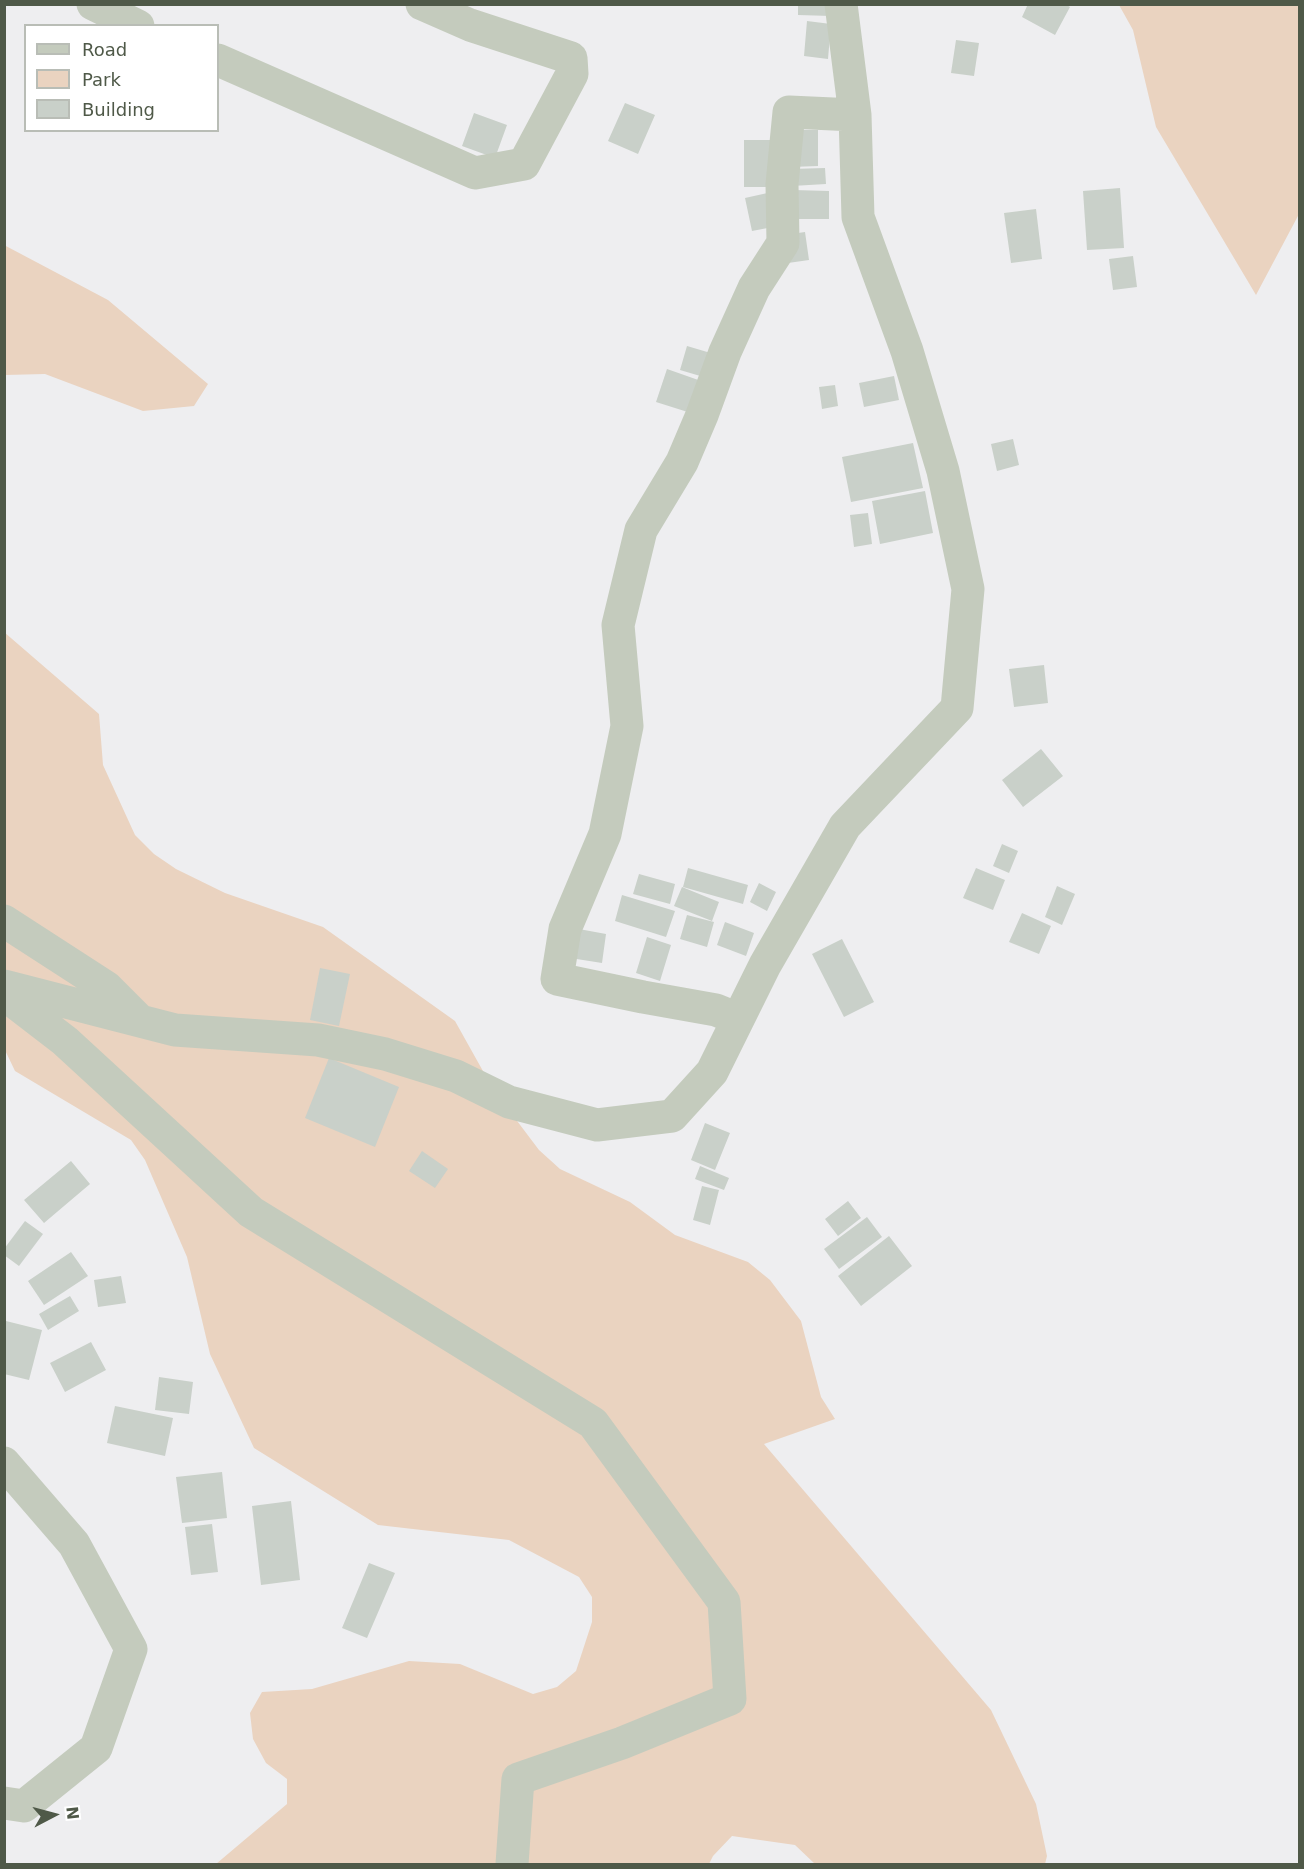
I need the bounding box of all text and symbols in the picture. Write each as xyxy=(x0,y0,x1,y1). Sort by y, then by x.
legend xyxy=(24,24,219,132)
text: Road xyxy=(82,39,127,60)
text: Park xyxy=(82,69,121,90)
text: Building xyxy=(82,99,155,120)
north arrow xyxy=(24,1785,84,1845)
text: N xyxy=(62,1805,83,1821)

